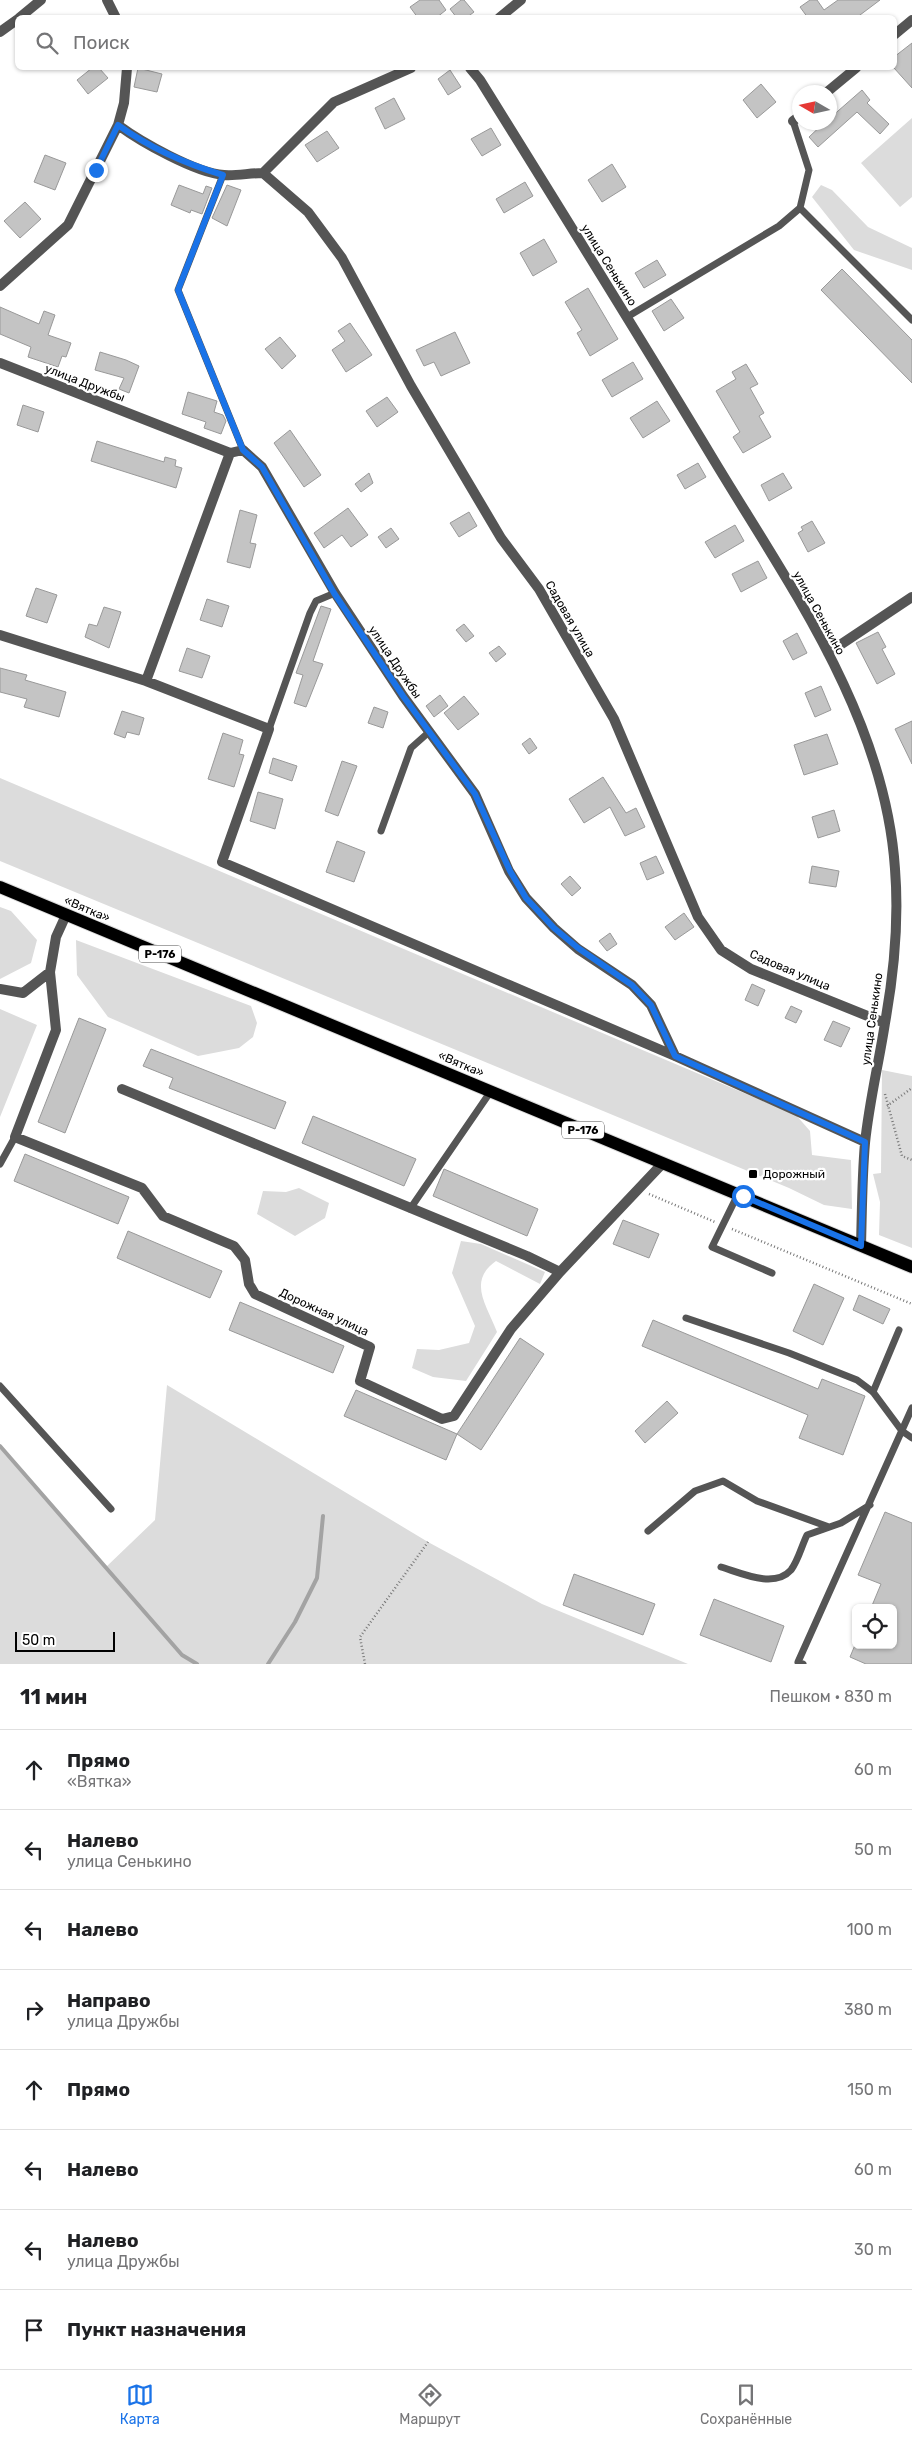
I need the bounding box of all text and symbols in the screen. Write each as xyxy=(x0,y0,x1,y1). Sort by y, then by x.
search box xyxy=(15,15,897,70)
icon: search xyxy=(33,29,61,57)
text: Поиск xyxy=(73,31,130,54)
north arrow xyxy=(792,85,837,130)
route end xyxy=(85,159,108,182)
street label: улица Сенькино xyxy=(578,222,640,308)
street label: улица Дружбы xyxy=(43,361,127,405)
street label: улица Сенькино xyxy=(790,569,848,657)
street label: Садовая улица xyxy=(542,578,598,660)
street label: улица Дружбы xyxy=(366,623,424,701)
street label: «Вятка» xyxy=(62,893,112,925)
road number: Р-176 xyxy=(139,946,181,962)
street label: Садовая улица xyxy=(748,947,832,993)
street label: улица Сенькино xyxy=(859,972,885,1066)
street label: «Вятка» xyxy=(436,1048,486,1080)
road number: Р-176 xyxy=(562,1122,604,1138)
place label: Дорожный xyxy=(763,1167,825,1181)
marker: Дорожный xyxy=(747,1168,759,1180)
route start xyxy=(732,1185,755,1208)
street label: Дорожная улица xyxy=(277,1285,371,1339)
map controls xyxy=(852,1604,897,1649)
button: locate xyxy=(852,1604,897,1649)
scale bar xyxy=(15,1629,115,1652)
text: 50 m xyxy=(22,1632,55,1649)
text: 11 мин xyxy=(20,1684,87,1709)
text: Пешком · 830 m xyxy=(770,1687,892,1706)
text: Прямо xyxy=(67,1749,130,1772)
icon: ahead xyxy=(20,1756,48,1784)
text: 60 m xyxy=(854,1760,892,1779)
text: «Вятка» xyxy=(67,1772,131,1791)
text: Налево xyxy=(67,1829,139,1852)
icon: left xyxy=(20,1836,48,1864)
text: 50 m xyxy=(854,1840,892,1859)
text: улица Сенькино xyxy=(67,1852,192,1871)
icon: left xyxy=(20,1916,48,1944)
text: Налево xyxy=(67,1918,139,1941)
text: 100 m xyxy=(847,1920,892,1939)
text: Направо xyxy=(67,1989,151,2012)
icon: right xyxy=(20,1996,48,2024)
text: 380 m xyxy=(844,2000,892,2019)
text: улица Дружбы xyxy=(67,2012,180,2031)
icon: ahead xyxy=(20,2076,48,2104)
text: Прямо xyxy=(67,2078,130,2101)
text: 150 m xyxy=(847,2080,892,2099)
icon: left xyxy=(20,2156,48,2184)
text: Налево xyxy=(67,2158,139,2181)
text: 60 m xyxy=(854,2160,892,2179)
text: Налево xyxy=(67,2229,139,2252)
icon: left xyxy=(20,2236,48,2264)
text: 30 m xyxy=(854,2240,892,2259)
text: улица Дружбы xyxy=(67,2252,180,2271)
icon: arrive xyxy=(20,2316,48,2344)
text: Пункт назначения xyxy=(67,2318,246,2341)
tab: Карта xyxy=(120,2381,160,2428)
tab: Маршрут xyxy=(399,2381,460,2428)
tab: Сохранённые xyxy=(700,2381,792,2428)

